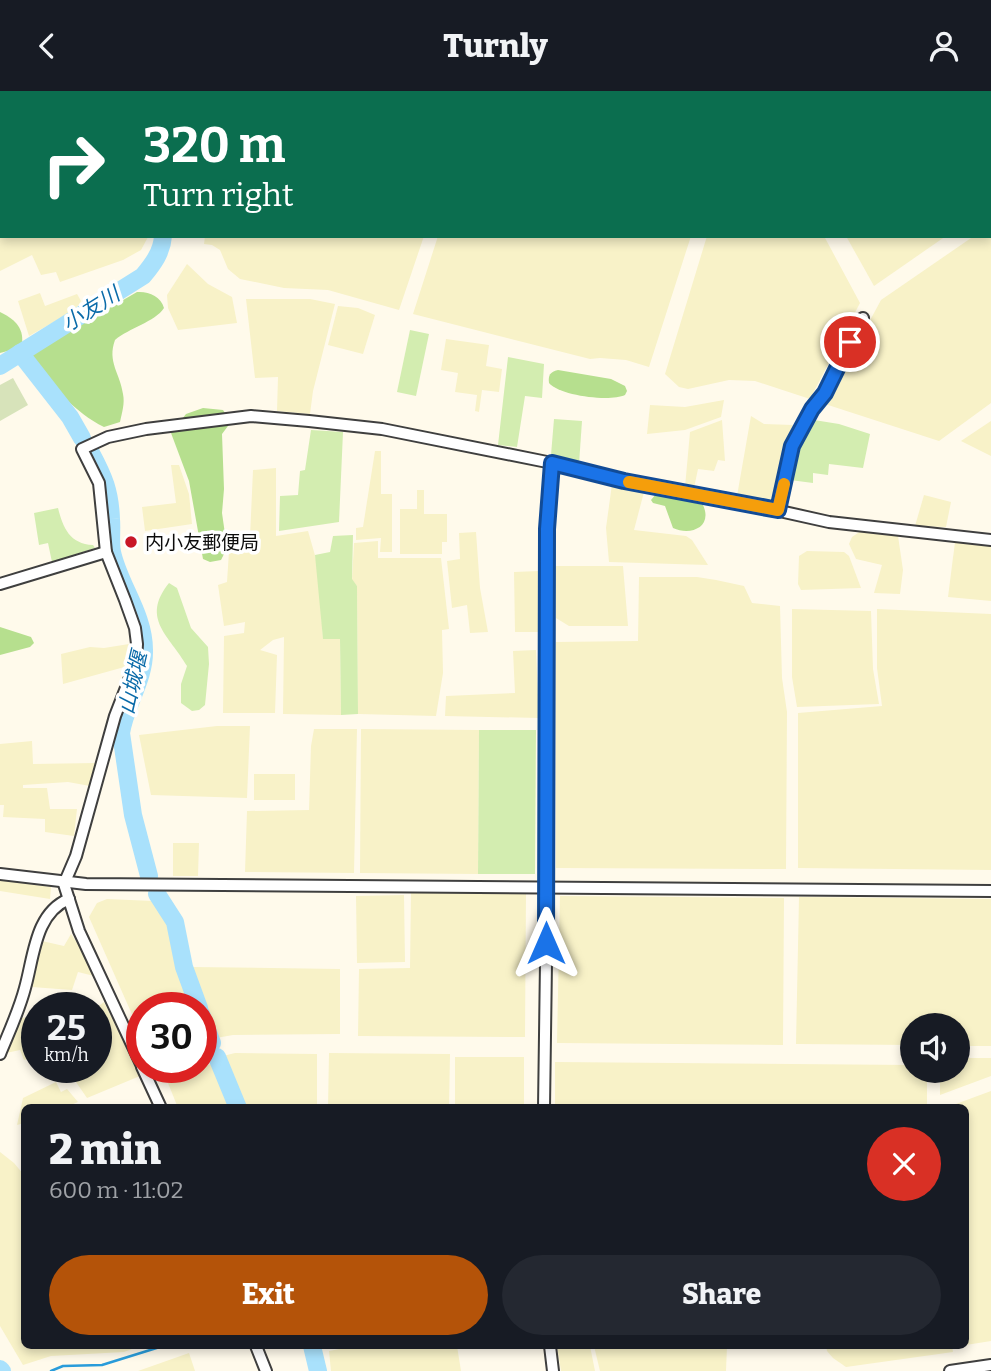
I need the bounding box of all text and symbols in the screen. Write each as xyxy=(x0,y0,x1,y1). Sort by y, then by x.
icon: back xyxy=(28,27,66,65)
text: Turnly xyxy=(443,27,548,65)
icon: person xyxy=(925,27,963,65)
text: 320 m xyxy=(143,116,286,175)
icon: right xyxy=(28,119,119,210)
text: Turn right xyxy=(143,176,294,214)
water label: 小友川 xyxy=(57,280,126,337)
pin xyxy=(820,312,880,372)
icon: arrive xyxy=(831,323,869,361)
place label: 内小友郵便局 xyxy=(145,531,259,554)
marker: 内小友郵便局 xyxy=(123,534,139,550)
water label: 山城堰 xyxy=(113,645,154,717)
position arrow xyxy=(509,906,583,980)
speed limit sign: 30 xyxy=(126,992,217,1083)
text: 25 xyxy=(47,1007,86,1049)
map controls xyxy=(900,1013,970,1083)
button: sound xyxy=(900,1013,970,1083)
text: km/h xyxy=(44,1044,89,1066)
text: 2 min xyxy=(49,1125,161,1175)
button: close xyxy=(867,1127,941,1201)
text: 600 m · 11:02 xyxy=(49,1176,183,1204)
button: Exit xyxy=(49,1255,488,1335)
button: Share xyxy=(502,1255,941,1335)

